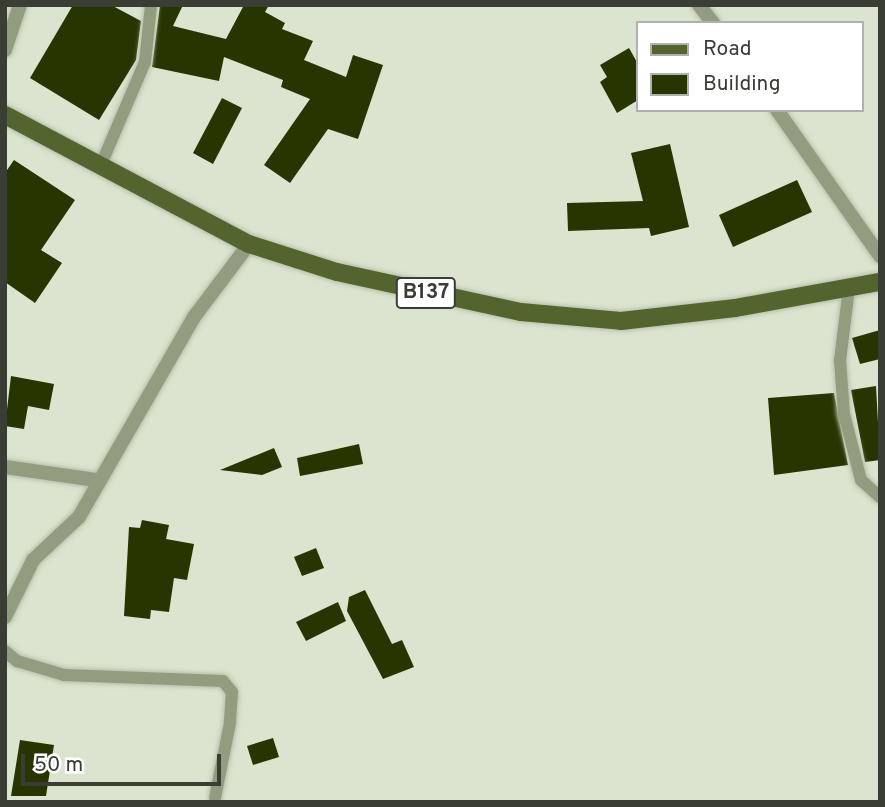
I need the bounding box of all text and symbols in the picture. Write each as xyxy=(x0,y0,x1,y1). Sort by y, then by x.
legend xyxy=(636,21,864,112)
text: Road xyxy=(703,36,752,63)
text: Building xyxy=(703,71,781,98)
road number: B137 xyxy=(394,276,458,310)
scale bar xyxy=(24,740,224,784)
text: 50 m xyxy=(34,752,83,779)

